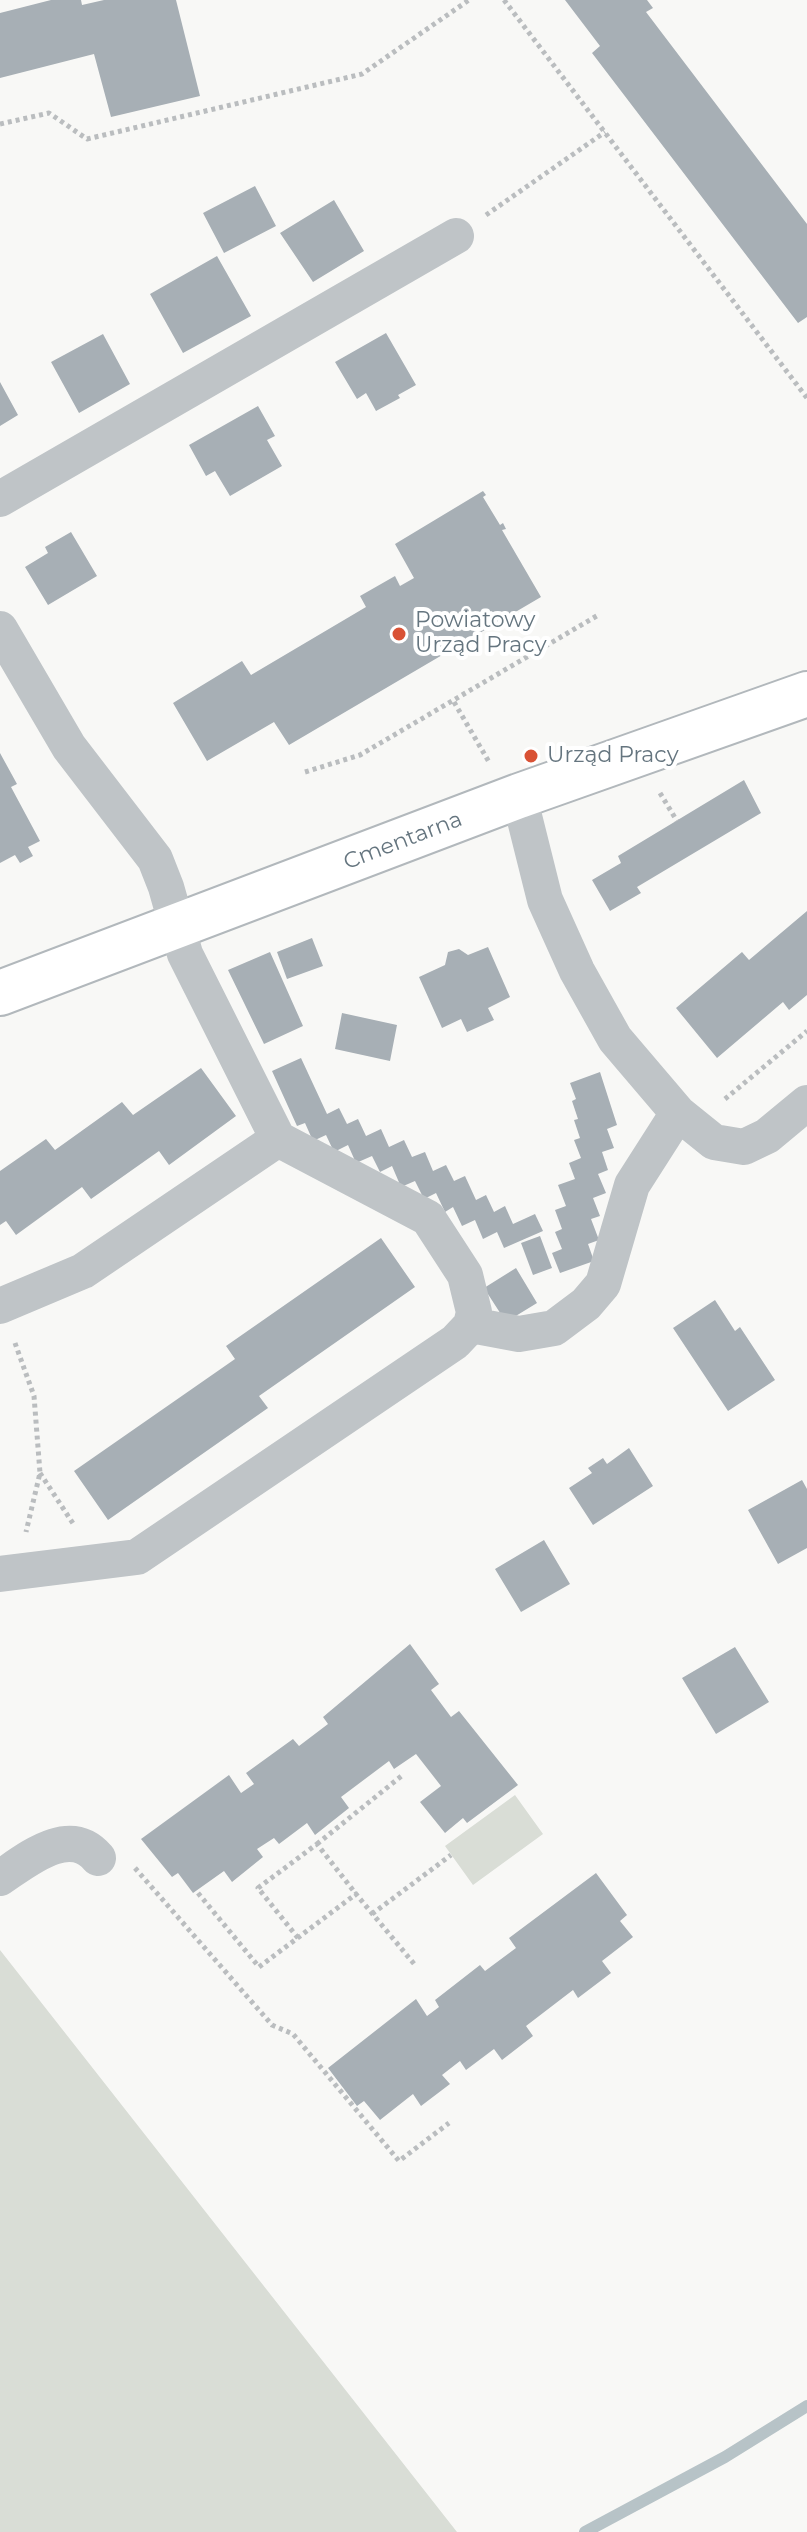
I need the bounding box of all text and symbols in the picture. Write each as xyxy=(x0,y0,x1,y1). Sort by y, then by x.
place label: Powiatowy Urząd Pracy xyxy=(415,608,547,660)
marker: Powiatowy Urząd Pracy xyxy=(390,625,408,643)
place label: Urząd Pracy xyxy=(547,743,679,769)
marker: Urząd Pracy xyxy=(522,747,540,765)
street label: Cmentarna xyxy=(340,806,466,876)

